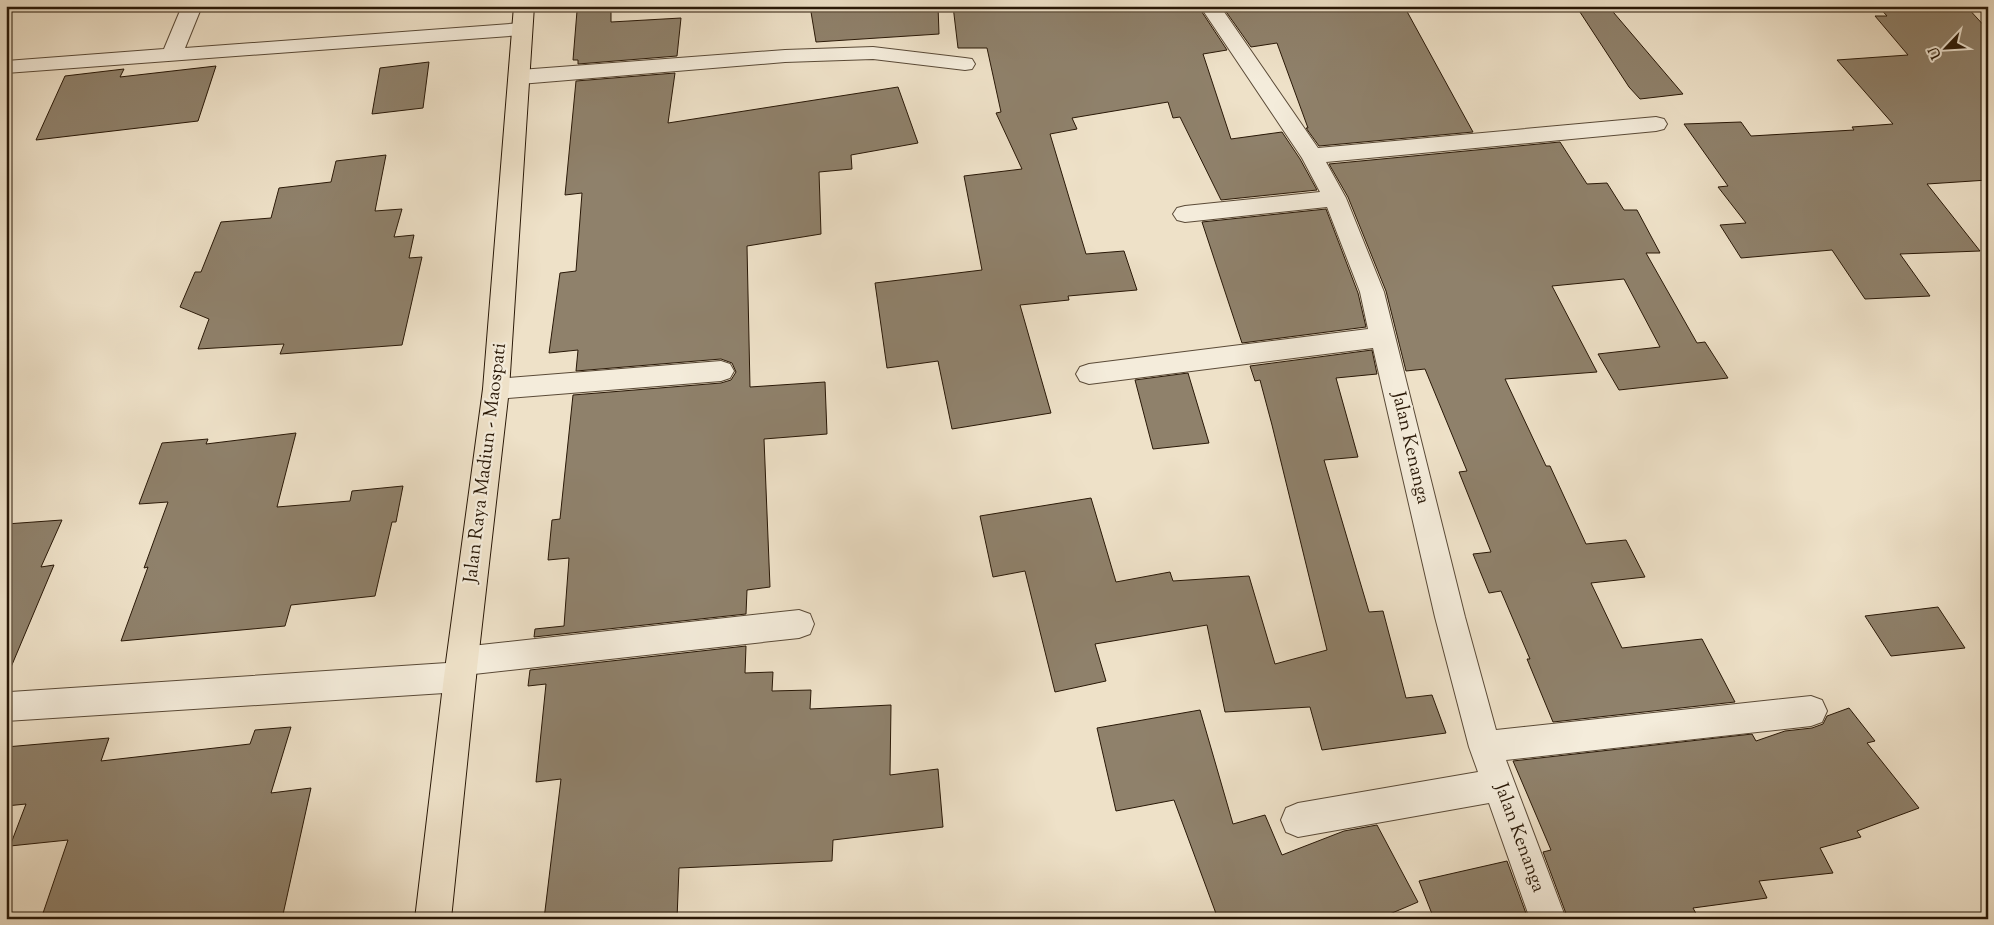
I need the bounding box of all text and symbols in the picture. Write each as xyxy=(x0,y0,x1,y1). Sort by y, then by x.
north arrow xyxy=(1922,22,1972,72)
text: U xyxy=(1924,43,1948,62)
street label: Jalan Raya Madiun - Maospati xyxy=(458,341,514,586)
street label: Jalan Kenanga xyxy=(1384,388,1436,507)
street label: Jalan Kenanga xyxy=(1486,779,1551,897)

